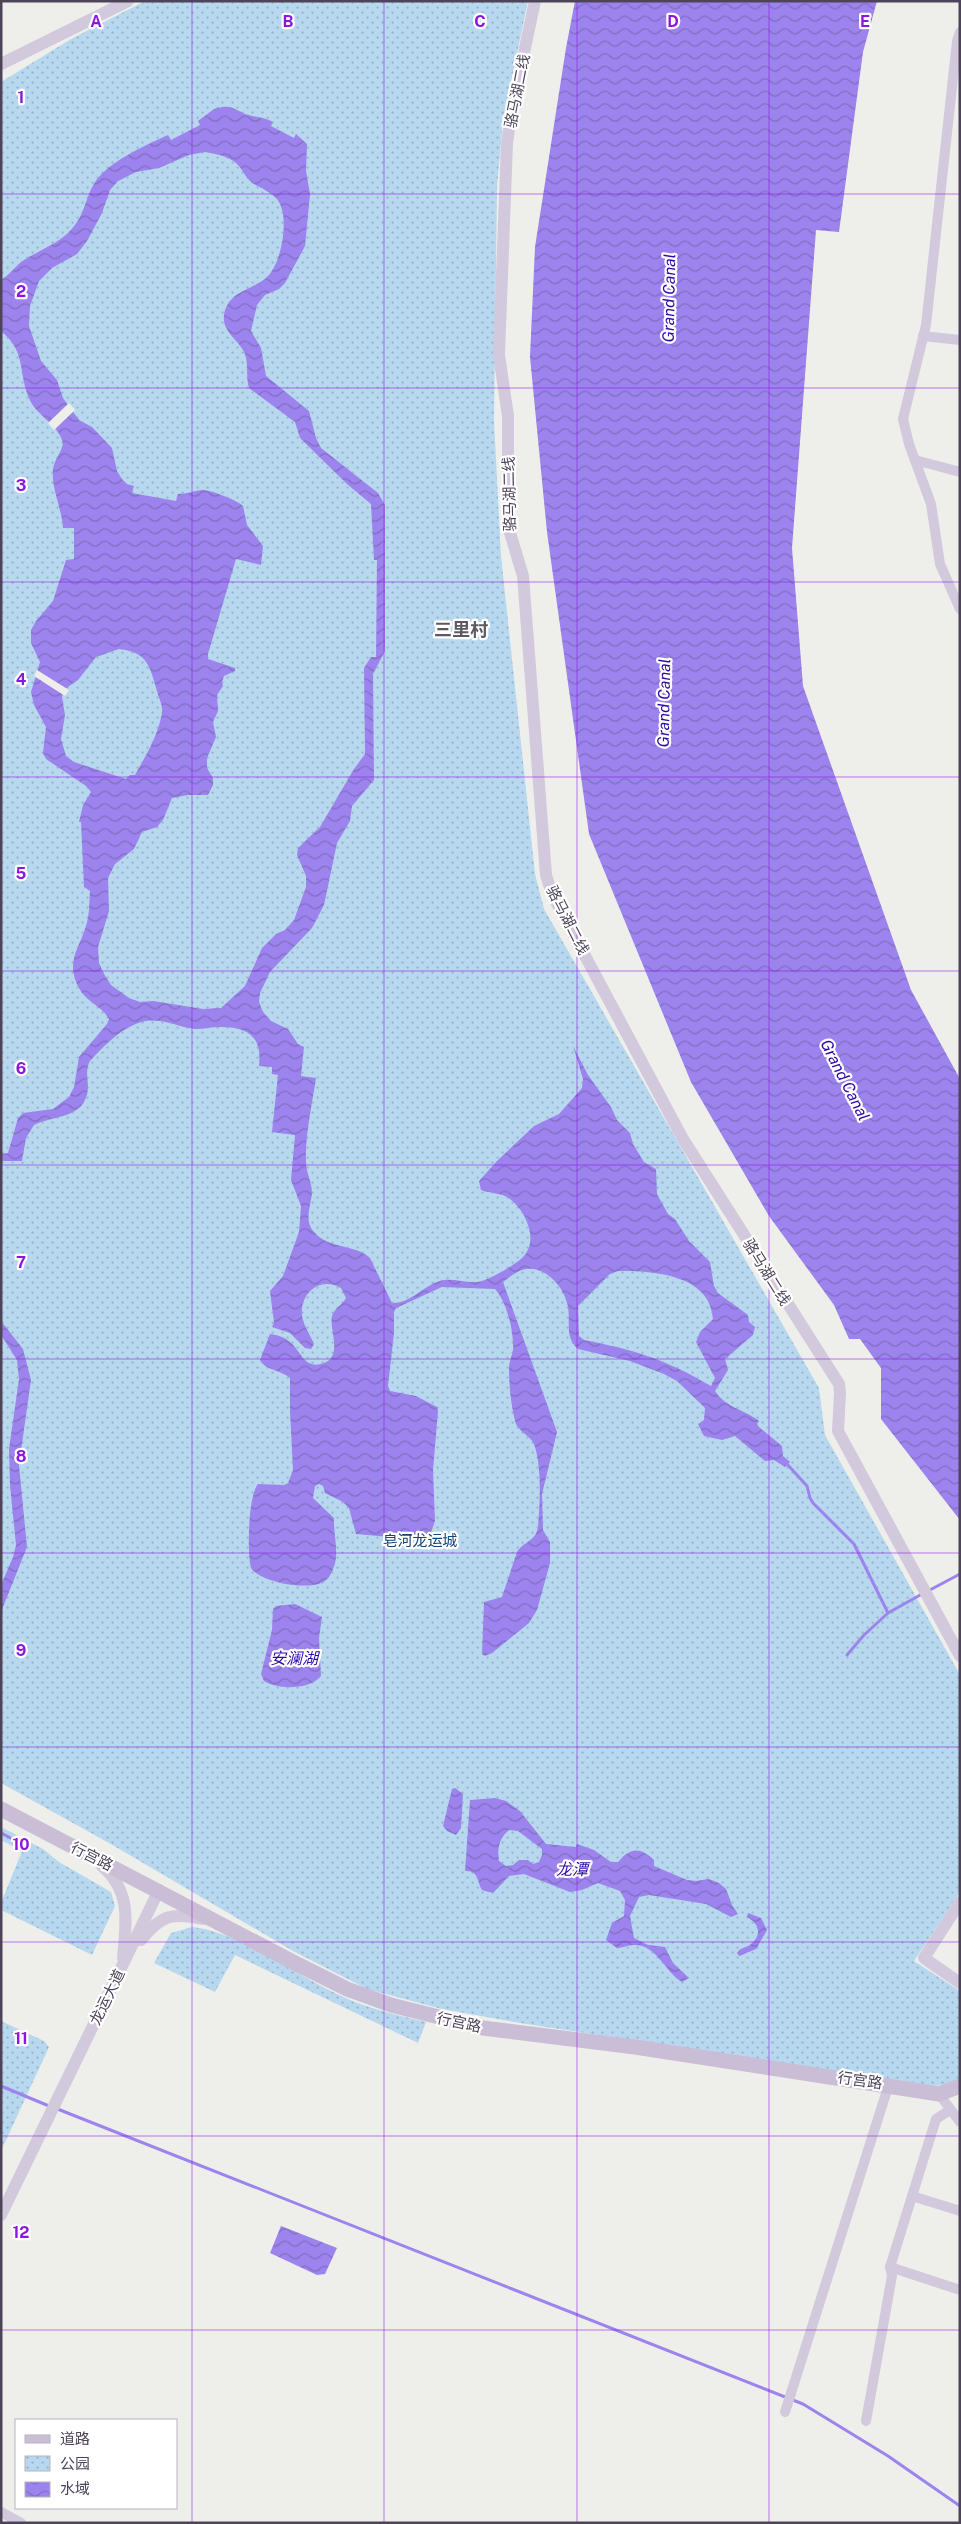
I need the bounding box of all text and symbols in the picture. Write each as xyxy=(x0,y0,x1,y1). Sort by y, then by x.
text: A xyxy=(90,12,102,31)
text: B xyxy=(283,12,294,31)
text: C xyxy=(474,12,486,31)
text: D xyxy=(667,12,679,31)
text: E xyxy=(860,12,870,31)
street label: 骆马湖二线 xyxy=(501,53,533,129)
text: 1 xyxy=(18,88,24,107)
water label: Grand Canal xyxy=(659,253,679,343)
text: 2 xyxy=(16,282,26,301)
street label: 骆马湖二线 xyxy=(500,456,518,532)
text: 3 xyxy=(16,476,26,495)
district label: 三里村 xyxy=(434,619,488,640)
water label: Grand Canal xyxy=(654,658,674,748)
text: 4 xyxy=(16,670,27,689)
text: 5 xyxy=(16,864,27,883)
street label: 骆马湖二线 xyxy=(543,883,593,957)
water label: Grand Canal xyxy=(816,1036,874,1124)
text: 6 xyxy=(16,1059,26,1078)
street label: 骆马湖二线 xyxy=(740,1236,794,1308)
text: 7 xyxy=(16,1253,26,1272)
text: 8 xyxy=(16,1447,27,1466)
park label: 皂河龙运城 xyxy=(382,1532,458,1549)
text: 9 xyxy=(16,1641,26,1660)
water label: 安澜湖 xyxy=(270,1649,321,1668)
text: 10 xyxy=(12,1835,30,1854)
street label: 行宫路 xyxy=(68,1838,116,1874)
water label: 龙潭 xyxy=(556,1860,591,1879)
street label: 龙运大道 xyxy=(86,1966,128,2028)
street label: 行宫路 xyxy=(435,2009,483,2035)
text: 11 xyxy=(14,2029,28,2048)
street label: 行宫路 xyxy=(837,2068,883,2092)
text: 12 xyxy=(12,2223,30,2242)
legend xyxy=(15,2419,178,2509)
text: 道路 xyxy=(60,2430,90,2447)
text: 公园 xyxy=(60,2455,90,2472)
text: 水域 xyxy=(60,2480,90,2497)

